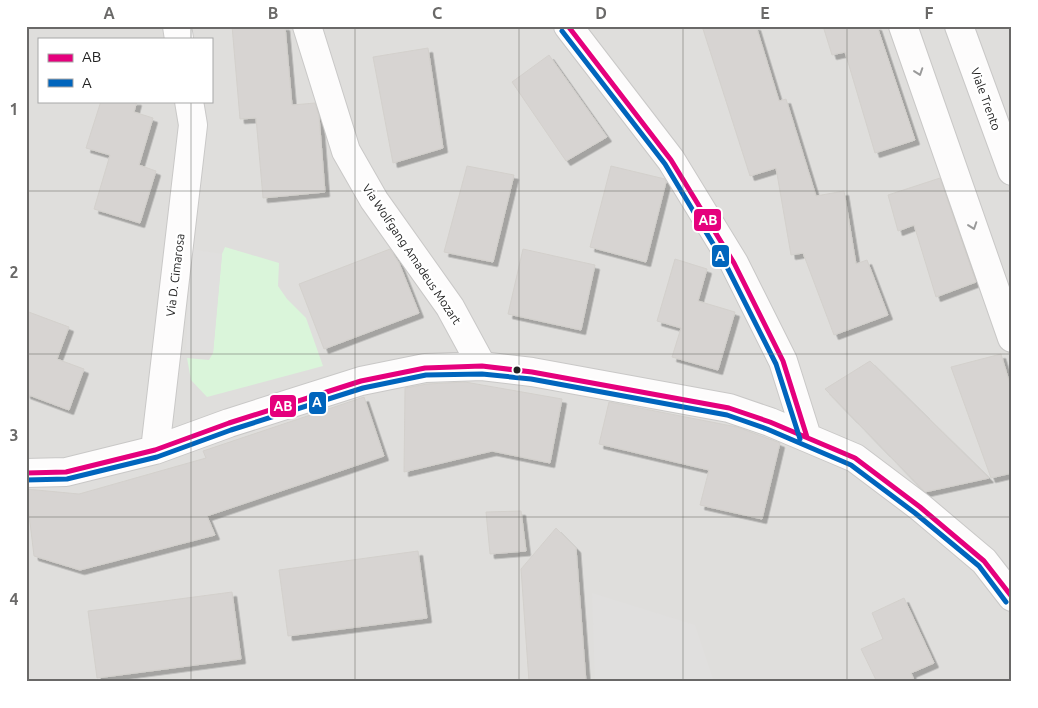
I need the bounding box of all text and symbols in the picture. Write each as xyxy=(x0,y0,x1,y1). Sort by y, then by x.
text: A xyxy=(103,4,115,22)
text: B xyxy=(268,4,278,22)
text: C xyxy=(432,4,442,22)
text: D xyxy=(595,4,607,22)
text: E xyxy=(760,4,770,22)
text: F xyxy=(925,4,934,22)
legend xyxy=(38,38,212,102)
text: AB xyxy=(82,48,101,65)
street label: Viale Trento xyxy=(969,66,1003,132)
one-way arrow xyxy=(913,68,923,76)
text: A xyxy=(82,74,92,91)
text: 1 xyxy=(9,100,19,118)
street label: Via Wolfgang Amadeus Mozart xyxy=(360,182,464,327)
line badge: AB xyxy=(693,208,722,232)
text: AB xyxy=(698,212,718,228)
one-way arrow xyxy=(967,221,977,229)
street label: Via D. Cimarosa xyxy=(163,233,187,317)
line badge: A xyxy=(711,244,730,268)
text: A xyxy=(715,248,725,264)
text: 2 xyxy=(9,263,19,281)
unlabelled marker xyxy=(512,365,522,375)
line badge: A xyxy=(308,391,327,415)
line badge: AB xyxy=(269,394,297,418)
text: A xyxy=(312,394,322,410)
text: AB xyxy=(273,398,293,414)
text: 3 xyxy=(9,426,19,444)
text: 4 xyxy=(9,590,19,608)

